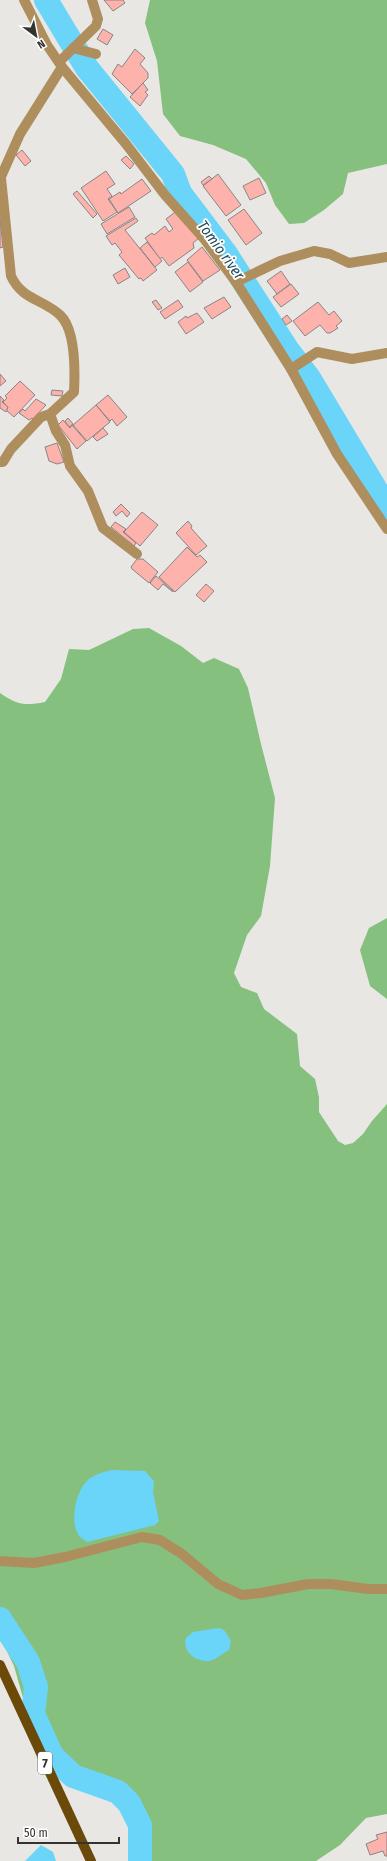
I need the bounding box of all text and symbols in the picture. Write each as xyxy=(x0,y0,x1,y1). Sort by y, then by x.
north arrow xyxy=(16,16,56,56)
text: N xyxy=(35,37,47,51)
water label: Tomio river xyxy=(194,217,249,284)
road number: 7 xyxy=(38,1752,52,1774)
scale bar xyxy=(18,1819,119,1845)
text: 50 m xyxy=(24,1826,48,1840)

